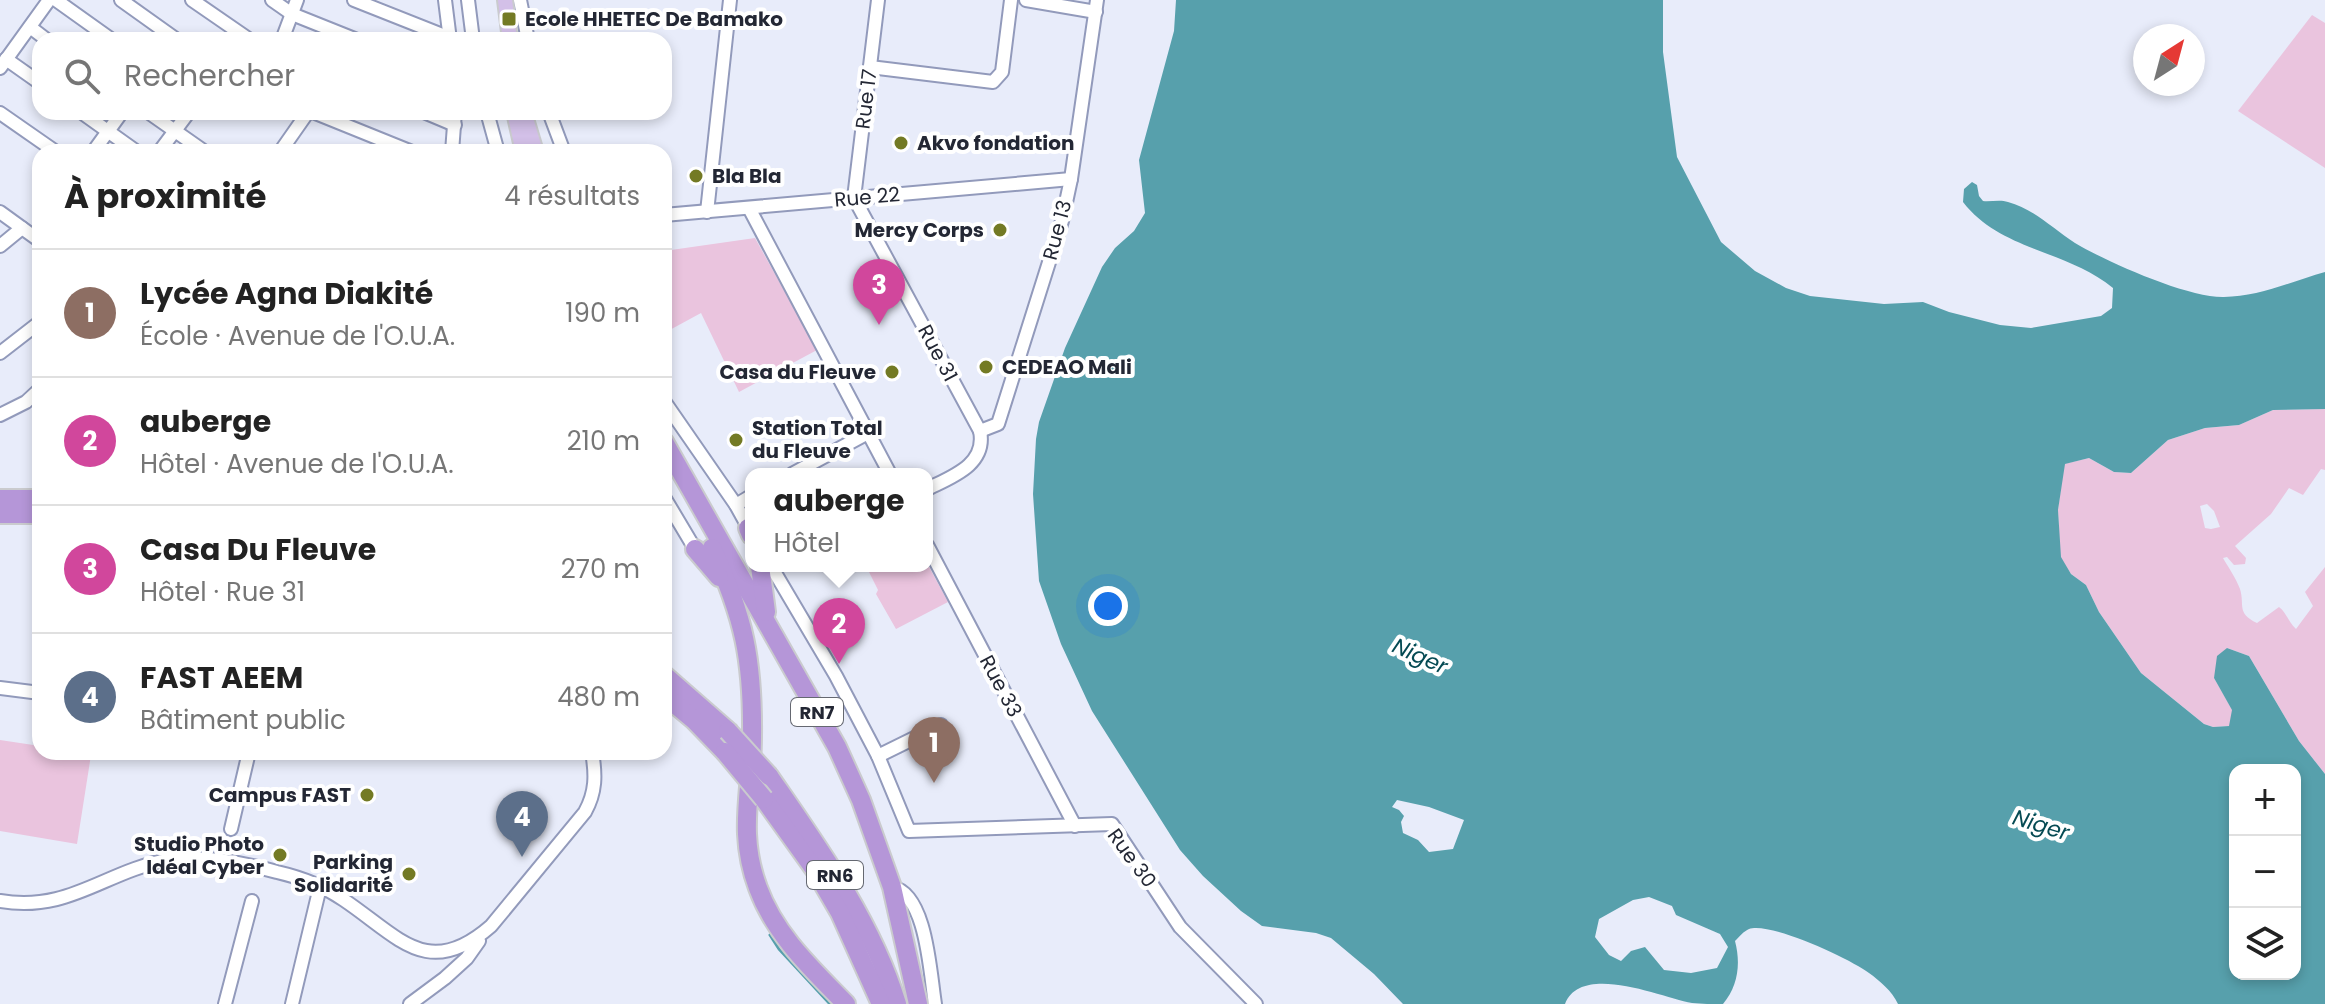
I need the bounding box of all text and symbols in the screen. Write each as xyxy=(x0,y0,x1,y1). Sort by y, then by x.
place label: Ecole HHETEC De Bamako xyxy=(525,5,783,33)
marker: Ecole HHETEC De Bamako xyxy=(500,10,518,28)
north arrow xyxy=(2133,24,2205,96)
search box xyxy=(32,32,672,120)
icon: search xyxy=(60,54,104,98)
text: Rechercher xyxy=(124,54,295,97)
street label: Rue 17 xyxy=(848,67,884,130)
place label: Akvo fondation xyxy=(917,129,1074,157)
marker: Akvo fondation xyxy=(892,134,910,152)
place label: Bla Bla xyxy=(712,162,782,190)
marker: Bla Bla xyxy=(687,167,705,185)
text: À proximité xyxy=(64,172,266,220)
text: 4 résultats xyxy=(504,178,640,214)
street label: Rue 22 xyxy=(833,180,901,214)
street label: Rue 13 xyxy=(1036,197,1078,263)
place label: Mercy Corps xyxy=(855,216,984,244)
marker: Mercy Corps xyxy=(991,221,1009,239)
pin: 3 xyxy=(853,259,905,325)
text: Lycée Agna Diakité xyxy=(140,272,433,315)
text: 1 xyxy=(85,295,95,331)
text: 190 m xyxy=(565,295,640,331)
text: École · Avenue de l'O.U.A. xyxy=(140,318,455,354)
street label: Rue 31 xyxy=(911,320,965,386)
place label: CEDEAO Mali xyxy=(1002,353,1132,381)
place label: Casa du Fleuve xyxy=(719,358,876,386)
marker: CEDEAO Mali xyxy=(977,358,995,376)
marker: Casa du Fleuve xyxy=(883,363,901,381)
text: auberge xyxy=(140,400,271,443)
place label: Station Total du Fleuve xyxy=(752,414,883,465)
text: 2 xyxy=(83,423,97,459)
text: 210 m xyxy=(567,423,640,459)
marker: Station Total du Fleuve xyxy=(727,431,745,449)
text: Hôtel · Avenue de l'O.U.A. xyxy=(140,446,454,482)
popup xyxy=(745,468,933,572)
text: auberge xyxy=(773,479,905,522)
text: Hôtel xyxy=(773,525,840,561)
text: Casa Du Fleuve xyxy=(140,528,376,571)
text: 3 xyxy=(82,551,98,587)
text: 270 m xyxy=(561,551,640,587)
text: Hôtel · Rue 31 xyxy=(140,574,305,610)
your location xyxy=(1088,586,1128,626)
pin: 2 xyxy=(813,598,865,664)
water label: Niger xyxy=(1387,630,1453,682)
street label: Rue 33 xyxy=(973,650,1029,722)
text: FAST AEEM xyxy=(140,656,303,699)
text: 4 xyxy=(81,679,99,715)
text: 480 m xyxy=(557,679,640,715)
road number: RN7 xyxy=(791,698,843,726)
text: Bâtiment public xyxy=(140,702,346,738)
pin: 1 xyxy=(908,717,960,783)
map controls xyxy=(2229,764,2301,980)
button: + xyxy=(2229,764,2301,836)
place label: Campus FAST xyxy=(209,781,351,809)
marker: Campus FAST xyxy=(358,786,376,804)
pin: 4 xyxy=(496,791,548,857)
water label: Niger xyxy=(2009,802,2074,848)
street label: Rue 30 xyxy=(1101,823,1163,893)
place label: Studio Photo Idéal Cyber xyxy=(134,830,264,881)
button: − xyxy=(2229,836,2301,908)
marker: Studio Photo Idéal Cyber xyxy=(271,846,289,864)
place label: Parking Solidarité xyxy=(294,848,393,899)
road number: RN6 xyxy=(807,861,863,889)
marker: Parking Solidarité xyxy=(400,865,418,883)
button: layers xyxy=(2229,908,2301,980)

